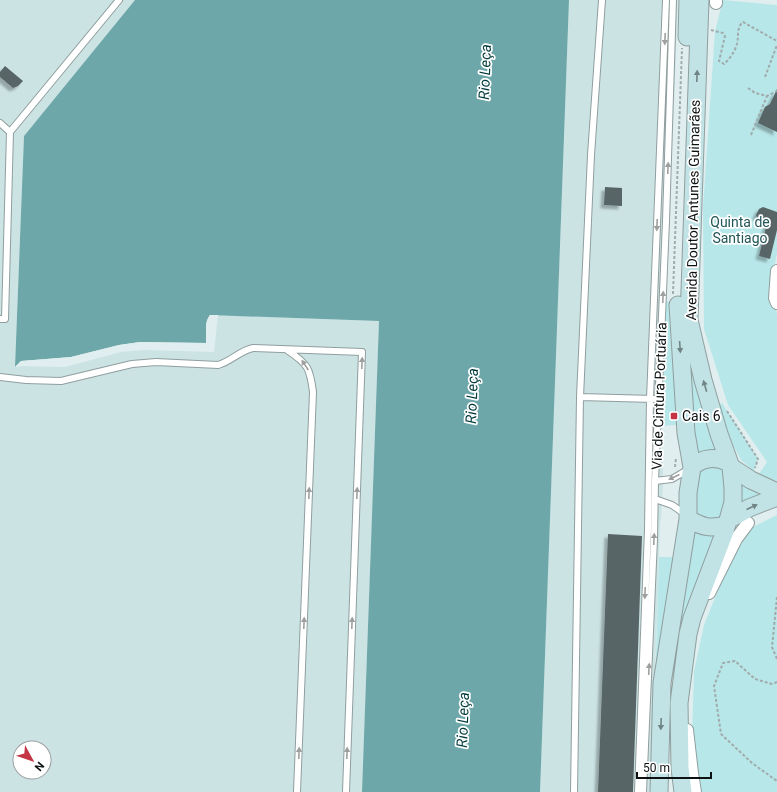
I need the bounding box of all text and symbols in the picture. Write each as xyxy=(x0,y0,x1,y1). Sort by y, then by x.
one-way arrow xyxy=(661,33,668,45)
water label: Rio Leça xyxy=(475,44,495,100)
one-way arrow xyxy=(694,69,700,82)
street label: Avenida Doutor Antunes Guimarães xyxy=(683,99,703,321)
one-way arrow xyxy=(664,162,671,174)
park label: Quinta de Santiago xyxy=(710,214,770,246)
one-way arrow xyxy=(654,219,660,232)
one-way arrow xyxy=(660,290,666,303)
street label: Via de Cintura Portuária xyxy=(648,322,670,470)
one-way arrow xyxy=(676,341,683,353)
one-way arrow xyxy=(359,356,365,369)
one-way arrow xyxy=(301,360,309,370)
water label: Rio Leça xyxy=(462,368,482,424)
one-way arrow xyxy=(702,380,708,392)
place label: Cais 6 xyxy=(682,408,721,424)
marker: Cais 6 xyxy=(669,411,679,421)
one-way arrow xyxy=(669,474,680,480)
one-way arrow xyxy=(306,486,312,499)
one-way arrow xyxy=(354,486,360,499)
one-way arrow xyxy=(746,504,758,510)
one-way arrow xyxy=(651,533,658,545)
one-way arrow xyxy=(642,587,648,600)
one-way arrow xyxy=(301,616,307,629)
one-way arrow xyxy=(349,616,355,629)
one-way arrow xyxy=(645,663,652,675)
water label: Rio Leça xyxy=(453,692,473,748)
one-way arrow xyxy=(658,718,664,731)
north arrow xyxy=(12,740,52,780)
one-way arrow xyxy=(296,746,302,759)
one-way arrow xyxy=(344,747,351,759)
scale bar xyxy=(637,754,711,780)
text: N xyxy=(32,759,47,773)
text: 50 m xyxy=(643,761,670,775)

